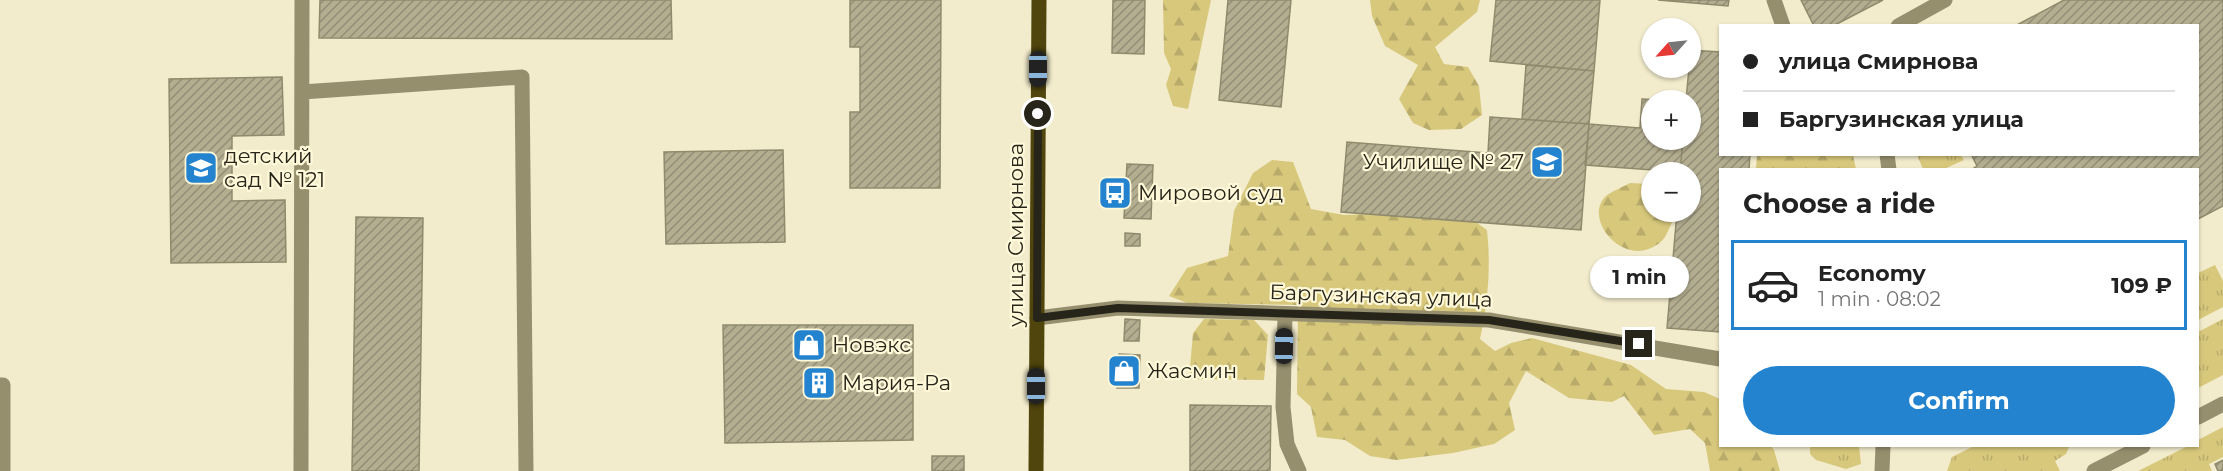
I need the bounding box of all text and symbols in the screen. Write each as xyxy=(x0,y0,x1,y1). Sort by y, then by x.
north arrow xyxy=(1641,18,1701,78)
map controls xyxy=(1641,18,1701,222)
text: улица Смирнова xyxy=(1779,48,1978,75)
car xyxy=(1029,51,1047,87)
button: + xyxy=(1641,90,1701,150)
route start xyxy=(1024,100,1051,127)
text: Баргузинская улица xyxy=(1779,106,2024,133)
place label: детский сад № 121 xyxy=(224,143,325,192)
street label: улица Смирнова xyxy=(1003,143,1028,328)
school or university icon: Училище № 27 xyxy=(1529,144,1565,180)
place label: Училище № 27 xyxy=(1363,149,1524,174)
school or university icon: детский сад № 121 xyxy=(183,150,219,186)
button: − xyxy=(1641,162,1701,222)
bus stop icon: Мировой суд xyxy=(1097,175,1133,211)
place label: Мировой суд xyxy=(1138,180,1283,205)
text: Choose a ride xyxy=(1743,187,1935,220)
callout: 1 min xyxy=(1590,257,1688,299)
icon: car xyxy=(1746,258,1800,312)
text: Economy xyxy=(1818,260,1926,287)
text: 1 min xyxy=(1612,265,1667,289)
text: 109 ₽ xyxy=(2111,272,2172,299)
street label: Баргузинская улица xyxy=(1269,279,1493,312)
text: 1 min · 08:02 xyxy=(1818,287,1941,311)
shop icon: Новэкс xyxy=(791,327,827,363)
car xyxy=(1275,328,1293,364)
route end xyxy=(1625,330,1652,357)
place label: Новэкс xyxy=(832,332,911,357)
shop icon: Жасмин xyxy=(1106,353,1142,389)
place label: Жасмин xyxy=(1147,358,1237,383)
building icon: Мария-Ра xyxy=(801,365,837,401)
button: Confirm xyxy=(1743,366,2175,435)
car xyxy=(1027,368,1045,404)
place label: Мария-Ра xyxy=(842,370,951,395)

